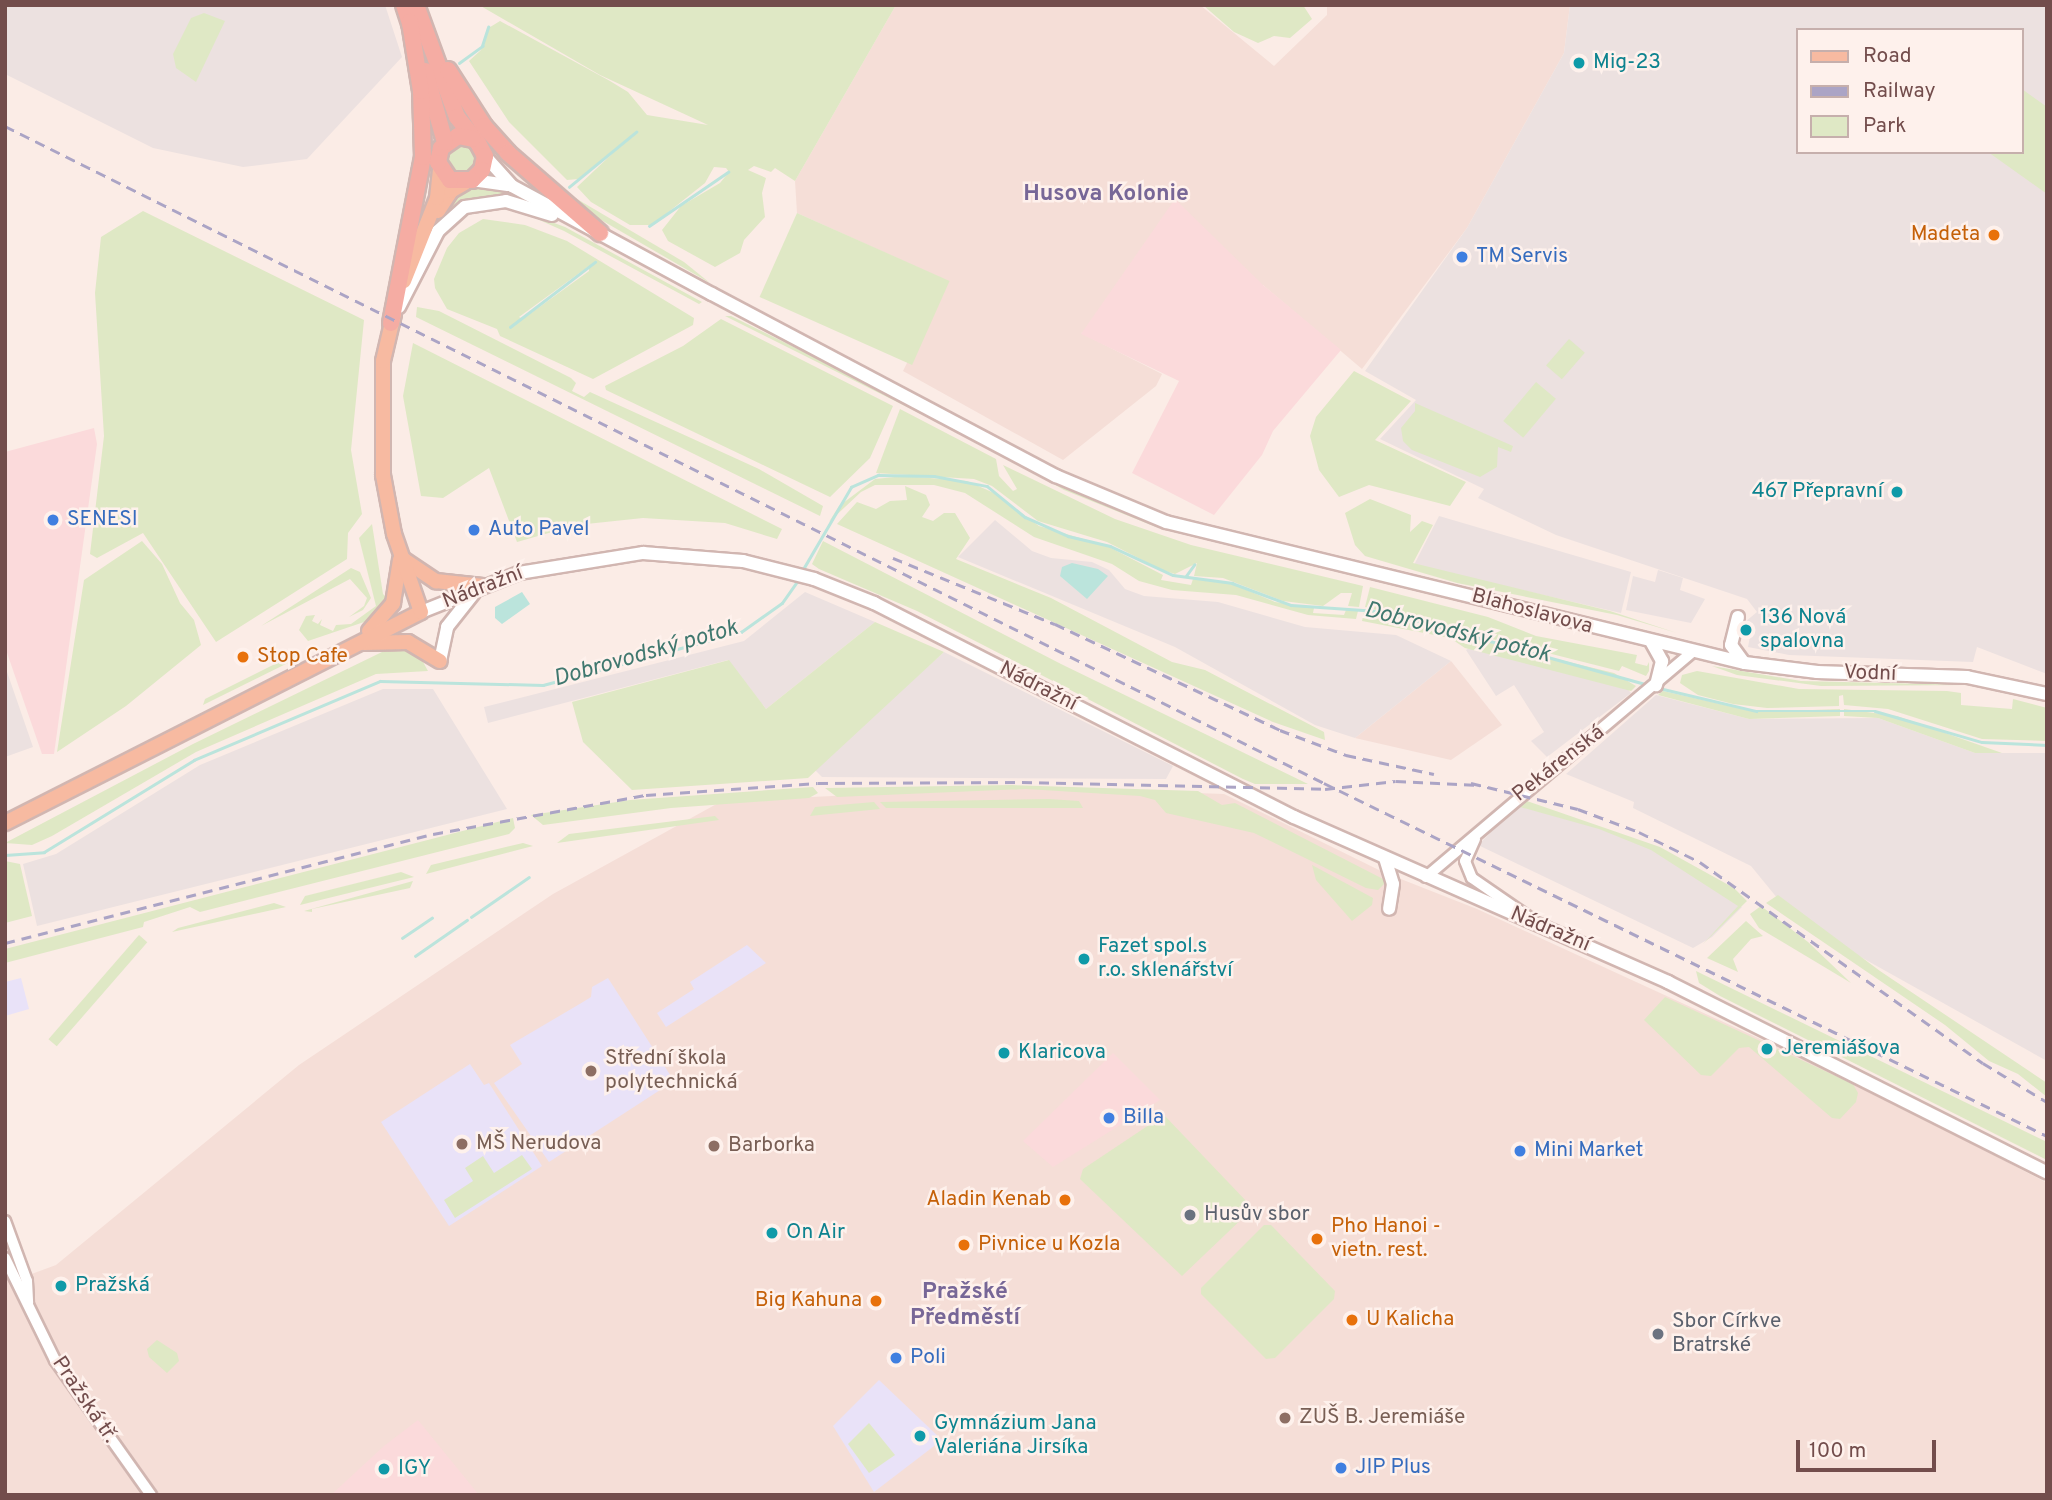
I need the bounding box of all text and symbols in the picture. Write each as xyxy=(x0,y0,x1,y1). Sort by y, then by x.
legend xyxy=(1797,28,2024,154)
text: Road xyxy=(1863,43,1912,70)
place label: Mig-23 xyxy=(1593,50,1661,76)
marker: Mig-23 xyxy=(1571,55,1587,71)
text: Railway xyxy=(1863,78,1936,105)
text: Park xyxy=(1863,113,1906,140)
district label: Husova Kolonie xyxy=(1023,181,1189,209)
place label: Madeta xyxy=(1911,222,1980,248)
marker: Madeta xyxy=(1986,227,2002,243)
place label: TM Servis xyxy=(1476,244,1568,270)
marker: TM Servis xyxy=(1454,249,1470,265)
place label: 467 Přepravní xyxy=(1751,479,1883,505)
marker: 467 Přepravní xyxy=(1889,484,1905,500)
place label: SENESI xyxy=(67,507,138,533)
marker: SENESI xyxy=(45,512,61,528)
place label: Auto Pavel xyxy=(488,517,590,543)
marker: Auto Pavel xyxy=(466,522,482,538)
street label: Nádražní xyxy=(439,561,527,615)
street label: Blahoslavova xyxy=(1469,584,1595,640)
water label: Dobrovodský potok xyxy=(1361,598,1553,670)
place label: 136 Nová spalovna xyxy=(1760,605,1846,655)
water label: Dobrovodský potok xyxy=(551,615,741,695)
marker: 136 Nová spalovna xyxy=(1738,622,1754,638)
place label: Stop Cafe xyxy=(257,644,348,670)
marker: Stop Cafe xyxy=(235,649,251,665)
street label: Nádražní xyxy=(995,657,1081,717)
street label: Vodní xyxy=(1843,660,1897,688)
street label: Pekárenská xyxy=(1508,720,1610,808)
street label: Nádražní xyxy=(1506,902,1594,958)
place label: Fazet spol.s r.o. sklenářství xyxy=(1098,934,1233,984)
marker: Fazet spol.s r.o. sklenářství xyxy=(1076,951,1092,967)
place label: Jeremiášova xyxy=(1781,1036,1900,1062)
place label: Klaricova xyxy=(1018,1040,1106,1066)
marker: Jeremiášova xyxy=(1759,1041,1775,1057)
marker: Klaricova xyxy=(996,1045,1012,1061)
place label: Střední škola polytechnická xyxy=(605,1046,738,1096)
marker: Střední škola polytechnická xyxy=(583,1063,599,1079)
place label: Billa xyxy=(1123,1105,1164,1131)
marker: Billa xyxy=(1101,1110,1117,1126)
place label: MŠ Nerudova xyxy=(476,1131,601,1157)
place label: Barborka xyxy=(728,1133,815,1159)
marker: MŠ Nerudova xyxy=(454,1136,470,1152)
marker: Barborka xyxy=(706,1138,722,1154)
place label: Mini Market xyxy=(1534,1138,1643,1164)
marker: Mini Market xyxy=(1512,1143,1528,1159)
place label: Aladin Kenab xyxy=(926,1187,1051,1213)
marker: Aladin Kenab xyxy=(1057,1192,1073,1208)
place label: Husův sbor xyxy=(1204,1202,1310,1228)
marker: Husův sbor xyxy=(1182,1207,1198,1223)
place label: Pho Hanoi - vietn. rest. xyxy=(1331,1214,1441,1264)
place label: On Air xyxy=(786,1220,846,1246)
marker: On Air xyxy=(764,1225,780,1241)
marker: Pho Hanoi - vietn. rest. xyxy=(1309,1231,1325,1247)
place label: Pivnice u Kozla xyxy=(978,1232,1120,1258)
marker: Pivnice u Kozla xyxy=(956,1237,972,1253)
place label: Pražská xyxy=(75,1273,150,1299)
marker: Pražská xyxy=(53,1278,69,1294)
district label: Pražské Předměstí xyxy=(910,1279,1020,1333)
place label: Big Kahuna xyxy=(755,1288,862,1314)
marker: Big Kahuna xyxy=(868,1293,884,1309)
place label: U Kalicha xyxy=(1366,1307,1454,1333)
place label: Sbor Církve Bratrské xyxy=(1672,1309,1781,1359)
marker: U Kalicha xyxy=(1344,1312,1360,1328)
marker: Sbor Církve Bratrské xyxy=(1650,1326,1666,1342)
place label: Poli xyxy=(910,1345,946,1371)
marker: Poli xyxy=(888,1350,904,1366)
street label: Pražská tř. xyxy=(46,1352,122,1448)
place label: ZUŠ B. Jeremiáše xyxy=(1299,1405,1465,1431)
marker: ZUŠ B. Jeremiáše xyxy=(1277,1410,1293,1426)
place label: Gymnázium Jana Valeriána Jirsíka xyxy=(934,1411,1097,1461)
scale bar xyxy=(1800,1426,1940,1470)
marker: Gymnázium Jana Valeriána Jirsíka xyxy=(912,1428,928,1444)
text: 100 m xyxy=(1809,1438,1866,1465)
place label: JIP Plus xyxy=(1355,1455,1431,1481)
place label: IGY xyxy=(398,1456,431,1482)
marker: JIP Plus xyxy=(1333,1460,1349,1476)
marker: IGY xyxy=(376,1461,392,1477)

